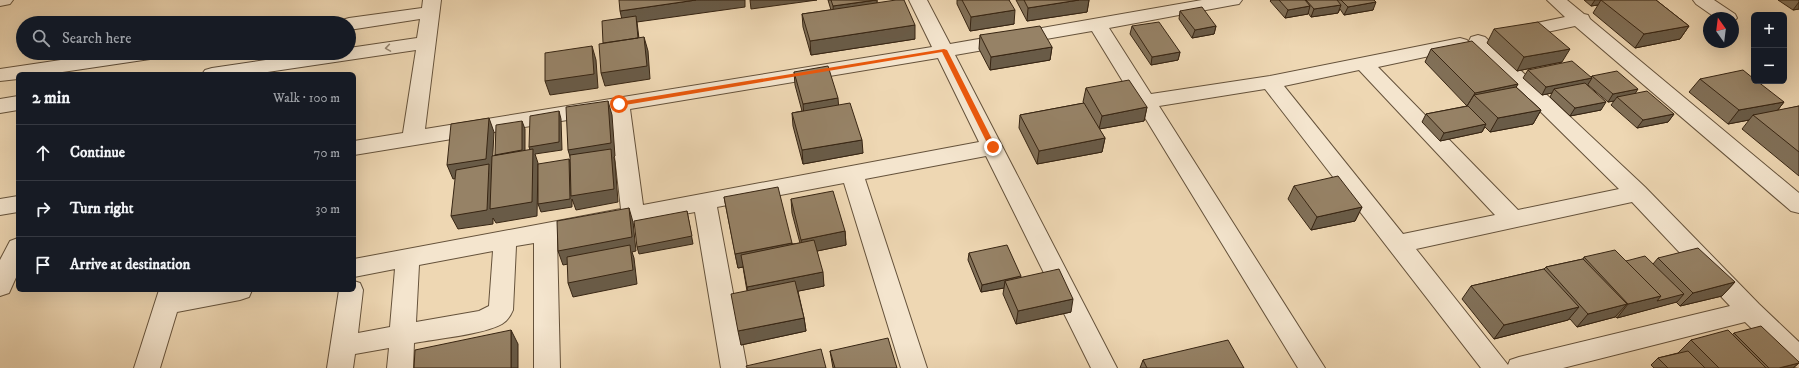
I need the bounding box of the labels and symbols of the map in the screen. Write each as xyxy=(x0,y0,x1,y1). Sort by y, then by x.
north arrow xyxy=(1703,12,1739,48)
one-way arrow xyxy=(385,43,391,52)
route start xyxy=(610,95,628,113)
route end xyxy=(984,138,1002,156)

